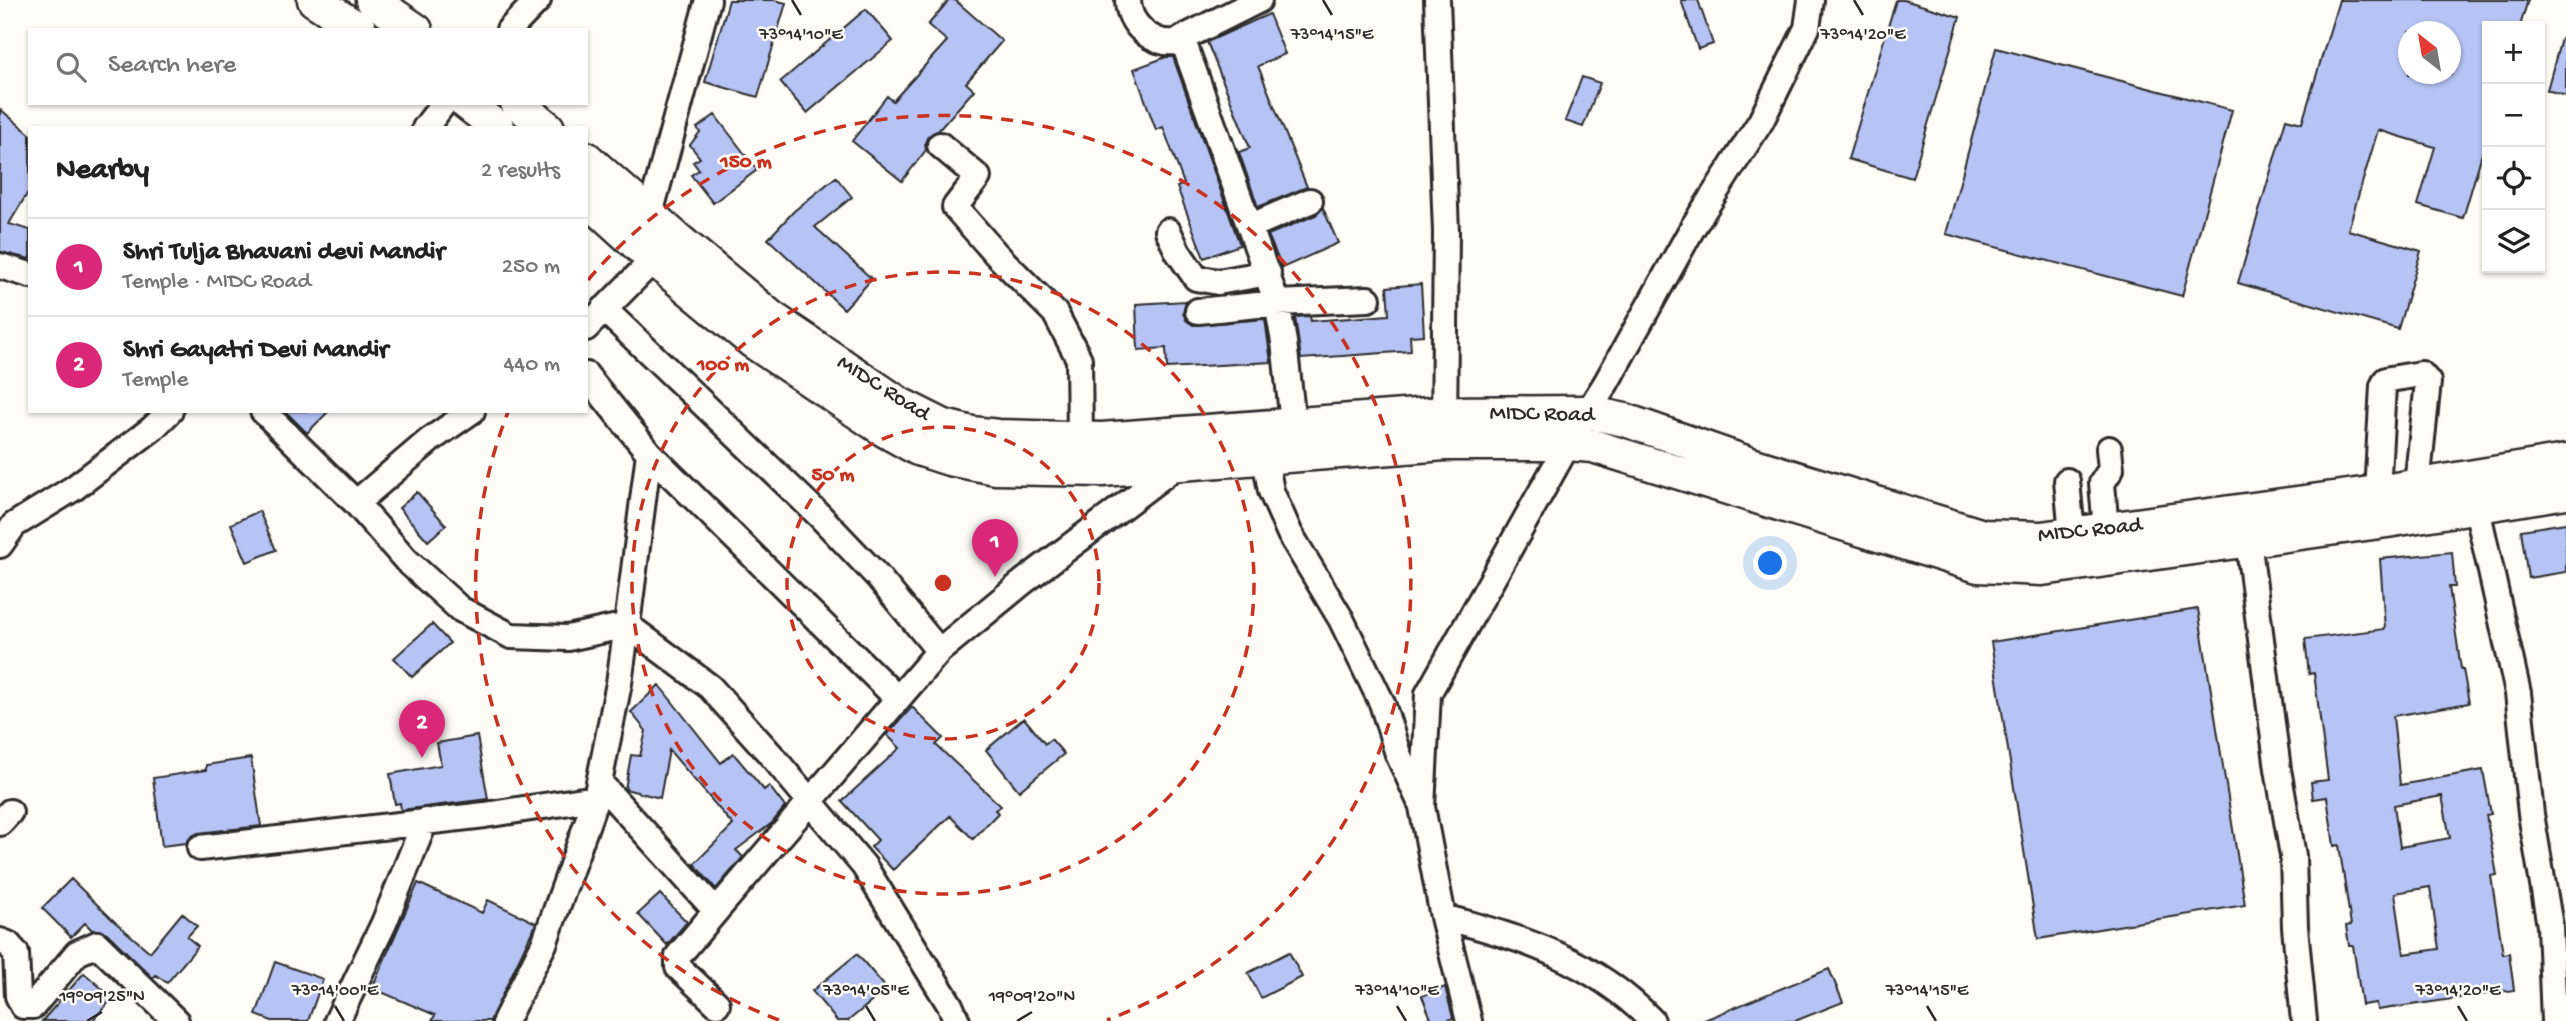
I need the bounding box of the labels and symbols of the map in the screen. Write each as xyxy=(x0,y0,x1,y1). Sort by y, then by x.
north arrow xyxy=(2398,21,2461,84)
text: 73°14'10"E xyxy=(758,25,843,46)
text: 73°14'15"E xyxy=(1290,25,1374,46)
text: 73°14'20"E xyxy=(1820,25,1906,46)
text: 150 m xyxy=(719,151,772,176)
street label: MIDC Road xyxy=(831,350,936,429)
text: 100 m xyxy=(696,354,749,379)
street label: MIDC Road xyxy=(1489,401,1596,429)
text: 50 m xyxy=(812,464,855,489)
street label: MIDC Road xyxy=(2037,512,2145,550)
pin: 1 xyxy=(972,519,1018,577)
your location xyxy=(1753,546,1787,580)
centre of rings xyxy=(931,571,955,595)
pin: 2 xyxy=(399,700,445,758)
text: 73°14'00"E xyxy=(291,981,379,1002)
text: 73°14'05"E xyxy=(822,981,910,1002)
text: 73°14'10"E xyxy=(1354,981,1439,1002)
text: 73°14'15"E xyxy=(1885,981,1969,1002)
text: 73°14'20"E xyxy=(2415,981,2501,1002)
text: 19°09'25"N xyxy=(58,987,145,1008)
text: 19°09'20"N xyxy=(988,987,1075,1008)

